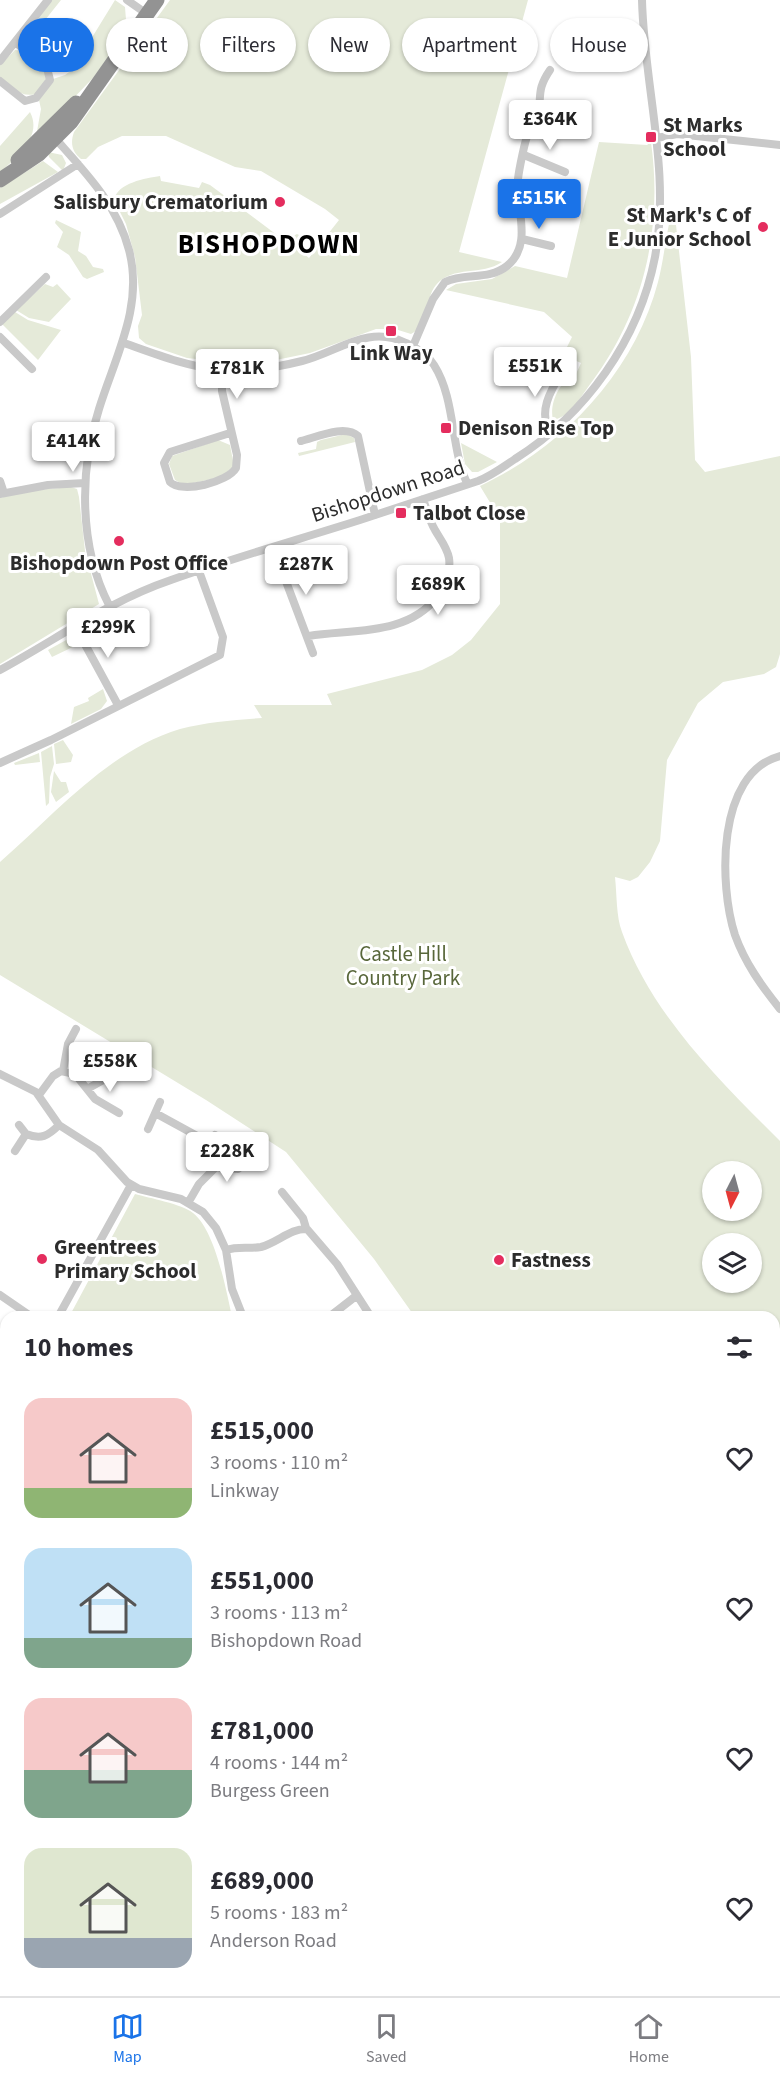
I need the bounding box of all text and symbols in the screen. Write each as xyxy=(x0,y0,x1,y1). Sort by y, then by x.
chip: Buy xyxy=(18,18,94,72)
chip: Rent xyxy=(106,18,188,72)
chip: Filters xyxy=(200,18,296,72)
chip: New xyxy=(308,18,390,72)
chip: Apartment xyxy=(402,18,538,72)
chip: House xyxy=(550,18,648,72)
pin: £364K xyxy=(508,100,592,151)
text: £364K xyxy=(523,105,577,133)
place label: St Marks School xyxy=(663,110,743,164)
marker: St Marks School xyxy=(644,130,658,144)
pin: £515K xyxy=(497,179,581,230)
text: £515K xyxy=(512,184,566,212)
place label: Salisbury Crematorium xyxy=(53,187,268,217)
marker: Salisbury Crematorium xyxy=(273,195,287,209)
place label: St Mark's C of E Junior School xyxy=(608,200,752,254)
marker: St Mark's C of E Junior School xyxy=(756,220,770,234)
district label: BISHOPDOWN xyxy=(178,225,360,264)
marker: Link Way xyxy=(384,324,398,338)
place label: Link Way xyxy=(349,338,433,368)
pin: £551K xyxy=(493,347,577,398)
pin: £781K xyxy=(195,349,279,400)
text: £551K xyxy=(508,352,562,380)
text: £781K xyxy=(210,354,264,382)
place label: Denison Rise Top xyxy=(458,413,614,443)
marker: Denison Rise Top xyxy=(439,421,453,435)
pin: £414K xyxy=(31,422,115,473)
text: £414K xyxy=(46,427,100,455)
street label: Bishopdown Road xyxy=(307,452,469,530)
place label: Talbot Close xyxy=(413,498,526,528)
marker: Talbot Close xyxy=(394,506,408,520)
marker: Bishopdown Post Office xyxy=(112,534,126,548)
pin: £287K xyxy=(264,545,348,596)
place label: Bishopdown Post Office xyxy=(10,548,228,578)
text: £287K xyxy=(279,550,333,578)
pin: £689K xyxy=(396,565,480,616)
text: £689K xyxy=(411,570,465,598)
pin: £299K xyxy=(66,608,150,659)
text: £299K xyxy=(81,613,135,641)
park label: Castle Hill Country Park xyxy=(346,939,461,993)
pin: £558K xyxy=(68,1042,152,1093)
text: £558K xyxy=(83,1047,137,1075)
pin: £228K xyxy=(185,1132,269,1183)
text: £228K xyxy=(200,1137,254,1165)
north arrow xyxy=(702,1161,762,1221)
map controls xyxy=(702,1161,762,1293)
place label: Greentrees Primary School xyxy=(54,1232,196,1286)
button: layers xyxy=(702,1233,762,1293)
place label: Fastness xyxy=(511,1245,591,1275)
marker: Greentrees Primary School xyxy=(35,1252,49,1266)
marker: Fastness xyxy=(492,1253,506,1267)
text: 10 homes xyxy=(24,1329,133,1366)
icon: filters xyxy=(723,1331,756,1364)
text: £515,000 xyxy=(210,1412,314,1449)
icon: home xyxy=(72,1422,144,1494)
icon: heart xyxy=(723,1442,756,1475)
text: 3 rooms · 110 m² xyxy=(210,1449,348,1477)
text: Linkway xyxy=(210,1477,279,1505)
text: £551,000 xyxy=(210,1562,314,1599)
icon: home xyxy=(72,1572,144,1644)
icon: heart xyxy=(723,1592,756,1625)
text: 3 rooms · 113 m² xyxy=(210,1599,348,1627)
text: Bishopdown Road xyxy=(210,1627,362,1655)
text: £781,000 xyxy=(210,1712,314,1749)
icon: home xyxy=(72,1722,144,1794)
icon: heart xyxy=(723,1742,756,1775)
text: 4 rooms · 144 m² xyxy=(210,1749,348,1777)
text: Burgess Green xyxy=(210,1777,330,1805)
text: £689,000 xyxy=(210,1862,314,1899)
icon: home xyxy=(72,1872,144,1944)
icon: heart xyxy=(723,1892,756,1925)
text: 5 rooms · 183 m² xyxy=(210,1899,348,1927)
text: Anderson Road xyxy=(210,1927,337,1955)
tab: Map xyxy=(111,2010,144,2068)
tab: Saved xyxy=(366,2010,407,2068)
tab: Home xyxy=(629,2010,669,2068)

